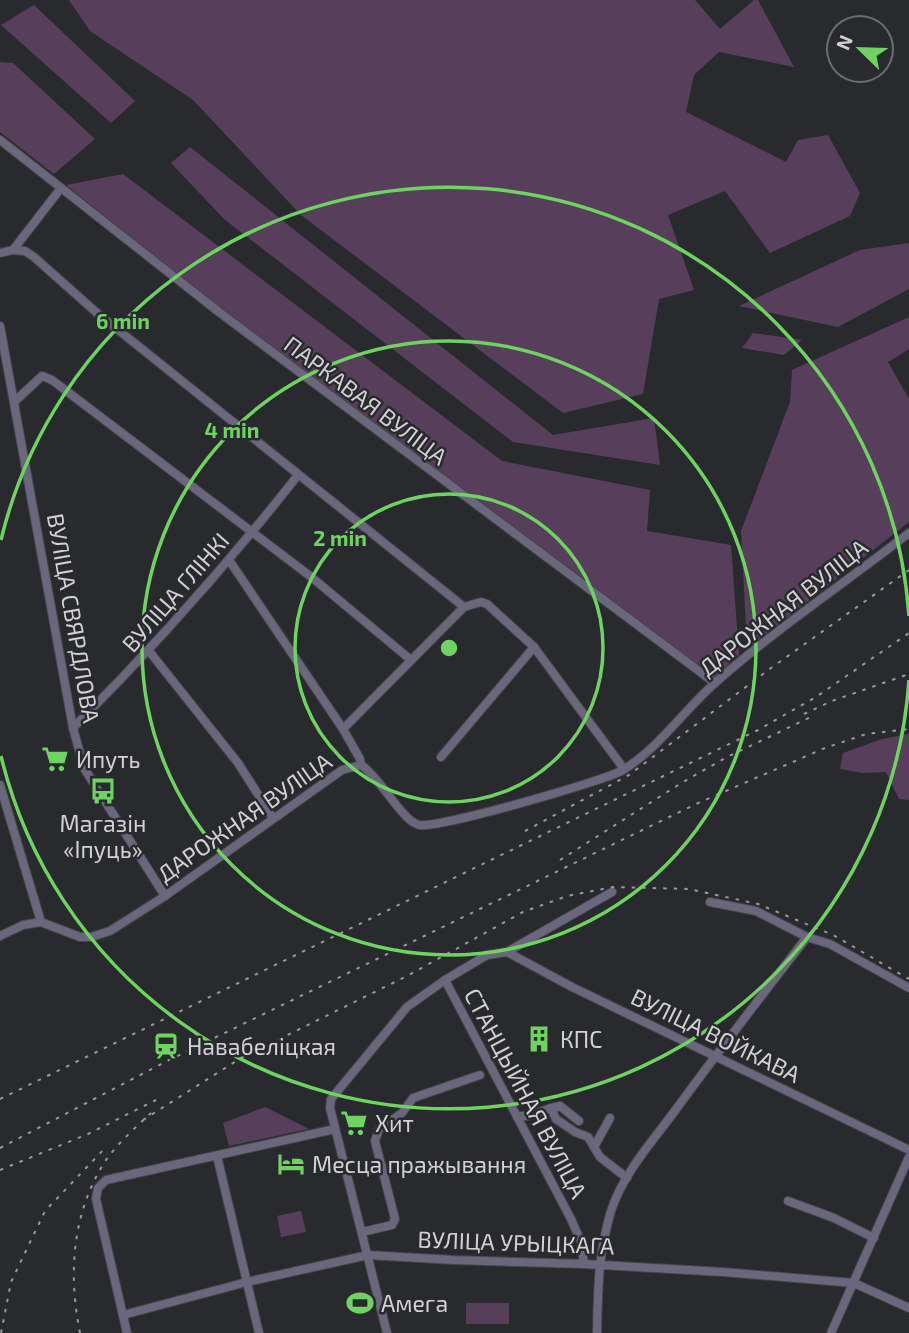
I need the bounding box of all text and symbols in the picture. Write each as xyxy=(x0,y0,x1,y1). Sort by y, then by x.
north arrow xyxy=(825,14,895,84)
text: N xyxy=(831,31,857,53)
text: 6 min xyxy=(96,308,150,333)
street label: ПАРКАВАЯ ВУЛІЦА xyxy=(279,330,453,471)
text: 4 min xyxy=(205,417,259,442)
street label: ВУЛІЦА СВЯРДЛОВА xyxy=(42,511,106,726)
text: 2 min xyxy=(313,525,367,550)
street label: ВУЛІЦА ГЛІНКІ xyxy=(116,527,234,657)
street label: ДАРОЖНАЯ ВУЛІЦА xyxy=(693,532,873,682)
centre of rings xyxy=(437,636,461,660)
supermarket icon: Ипуть xyxy=(40,744,70,774)
place label: Ипуть xyxy=(76,745,141,774)
street label: ДАРОЖНАЯ ВУЛІЦА xyxy=(152,746,337,888)
bus stop icon: Магазін «Іпуць» xyxy=(88,776,118,806)
place label: Магазін «Іпуць» xyxy=(60,809,146,864)
street label: ВУЛІЦА ВОЙКАВА xyxy=(627,982,806,1088)
street label: СТАНЦЫЙНАЯ ВУЛІЦА xyxy=(459,983,594,1203)
building icon: КПС xyxy=(524,1024,554,1054)
place label: КПС xyxy=(560,1025,602,1053)
station icon: Навабеліцкая xyxy=(151,1031,181,1061)
place label: Навабеліцкая xyxy=(187,1032,336,1060)
supermarket icon: Хит xyxy=(339,1108,369,1138)
place label: Хит xyxy=(375,1109,414,1137)
hotel icon: Месца пражывання xyxy=(276,1149,306,1179)
place label: Месца пражывання xyxy=(312,1150,526,1178)
street label: ВУЛІЦА УРЫЦКАГА xyxy=(417,1225,616,1259)
sports icon: Амега xyxy=(345,1288,375,1318)
place label: Амега xyxy=(381,1289,448,1317)

